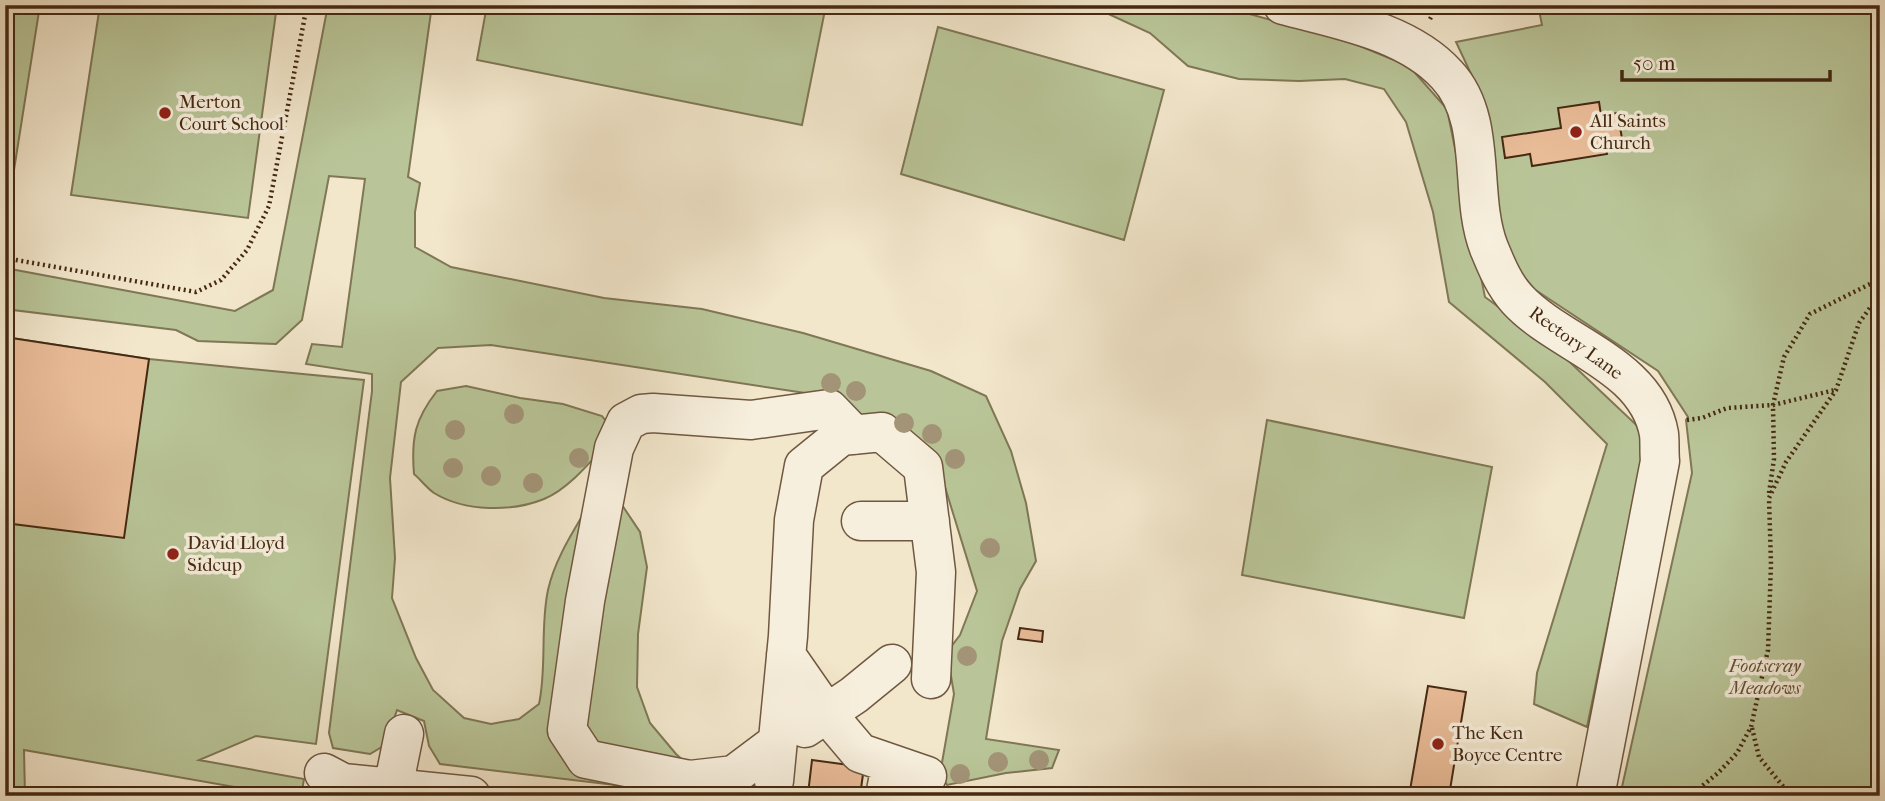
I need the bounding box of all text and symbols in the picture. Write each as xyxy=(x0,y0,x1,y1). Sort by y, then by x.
scale bar xyxy=(1622,38,1831,82)
text: 50 m xyxy=(1633,51,1676,75)
place label: Merton Court School xyxy=(179,91,284,135)
marker: Merton Court School xyxy=(157,105,173,121)
place label: All Saints Church xyxy=(1589,110,1666,154)
marker: All Saints Church xyxy=(1568,124,1584,140)
street label: Rectory Lane xyxy=(1525,302,1627,384)
place label: David Lloyd Sidcup xyxy=(187,532,285,576)
marker: David Lloyd Sidcup xyxy=(165,546,181,562)
park label: Footscray Meadows xyxy=(1727,655,1802,699)
place label: The Ken Boyce Centre xyxy=(1452,722,1562,766)
marker: The Ken Boyce Centre xyxy=(1430,736,1446,752)

